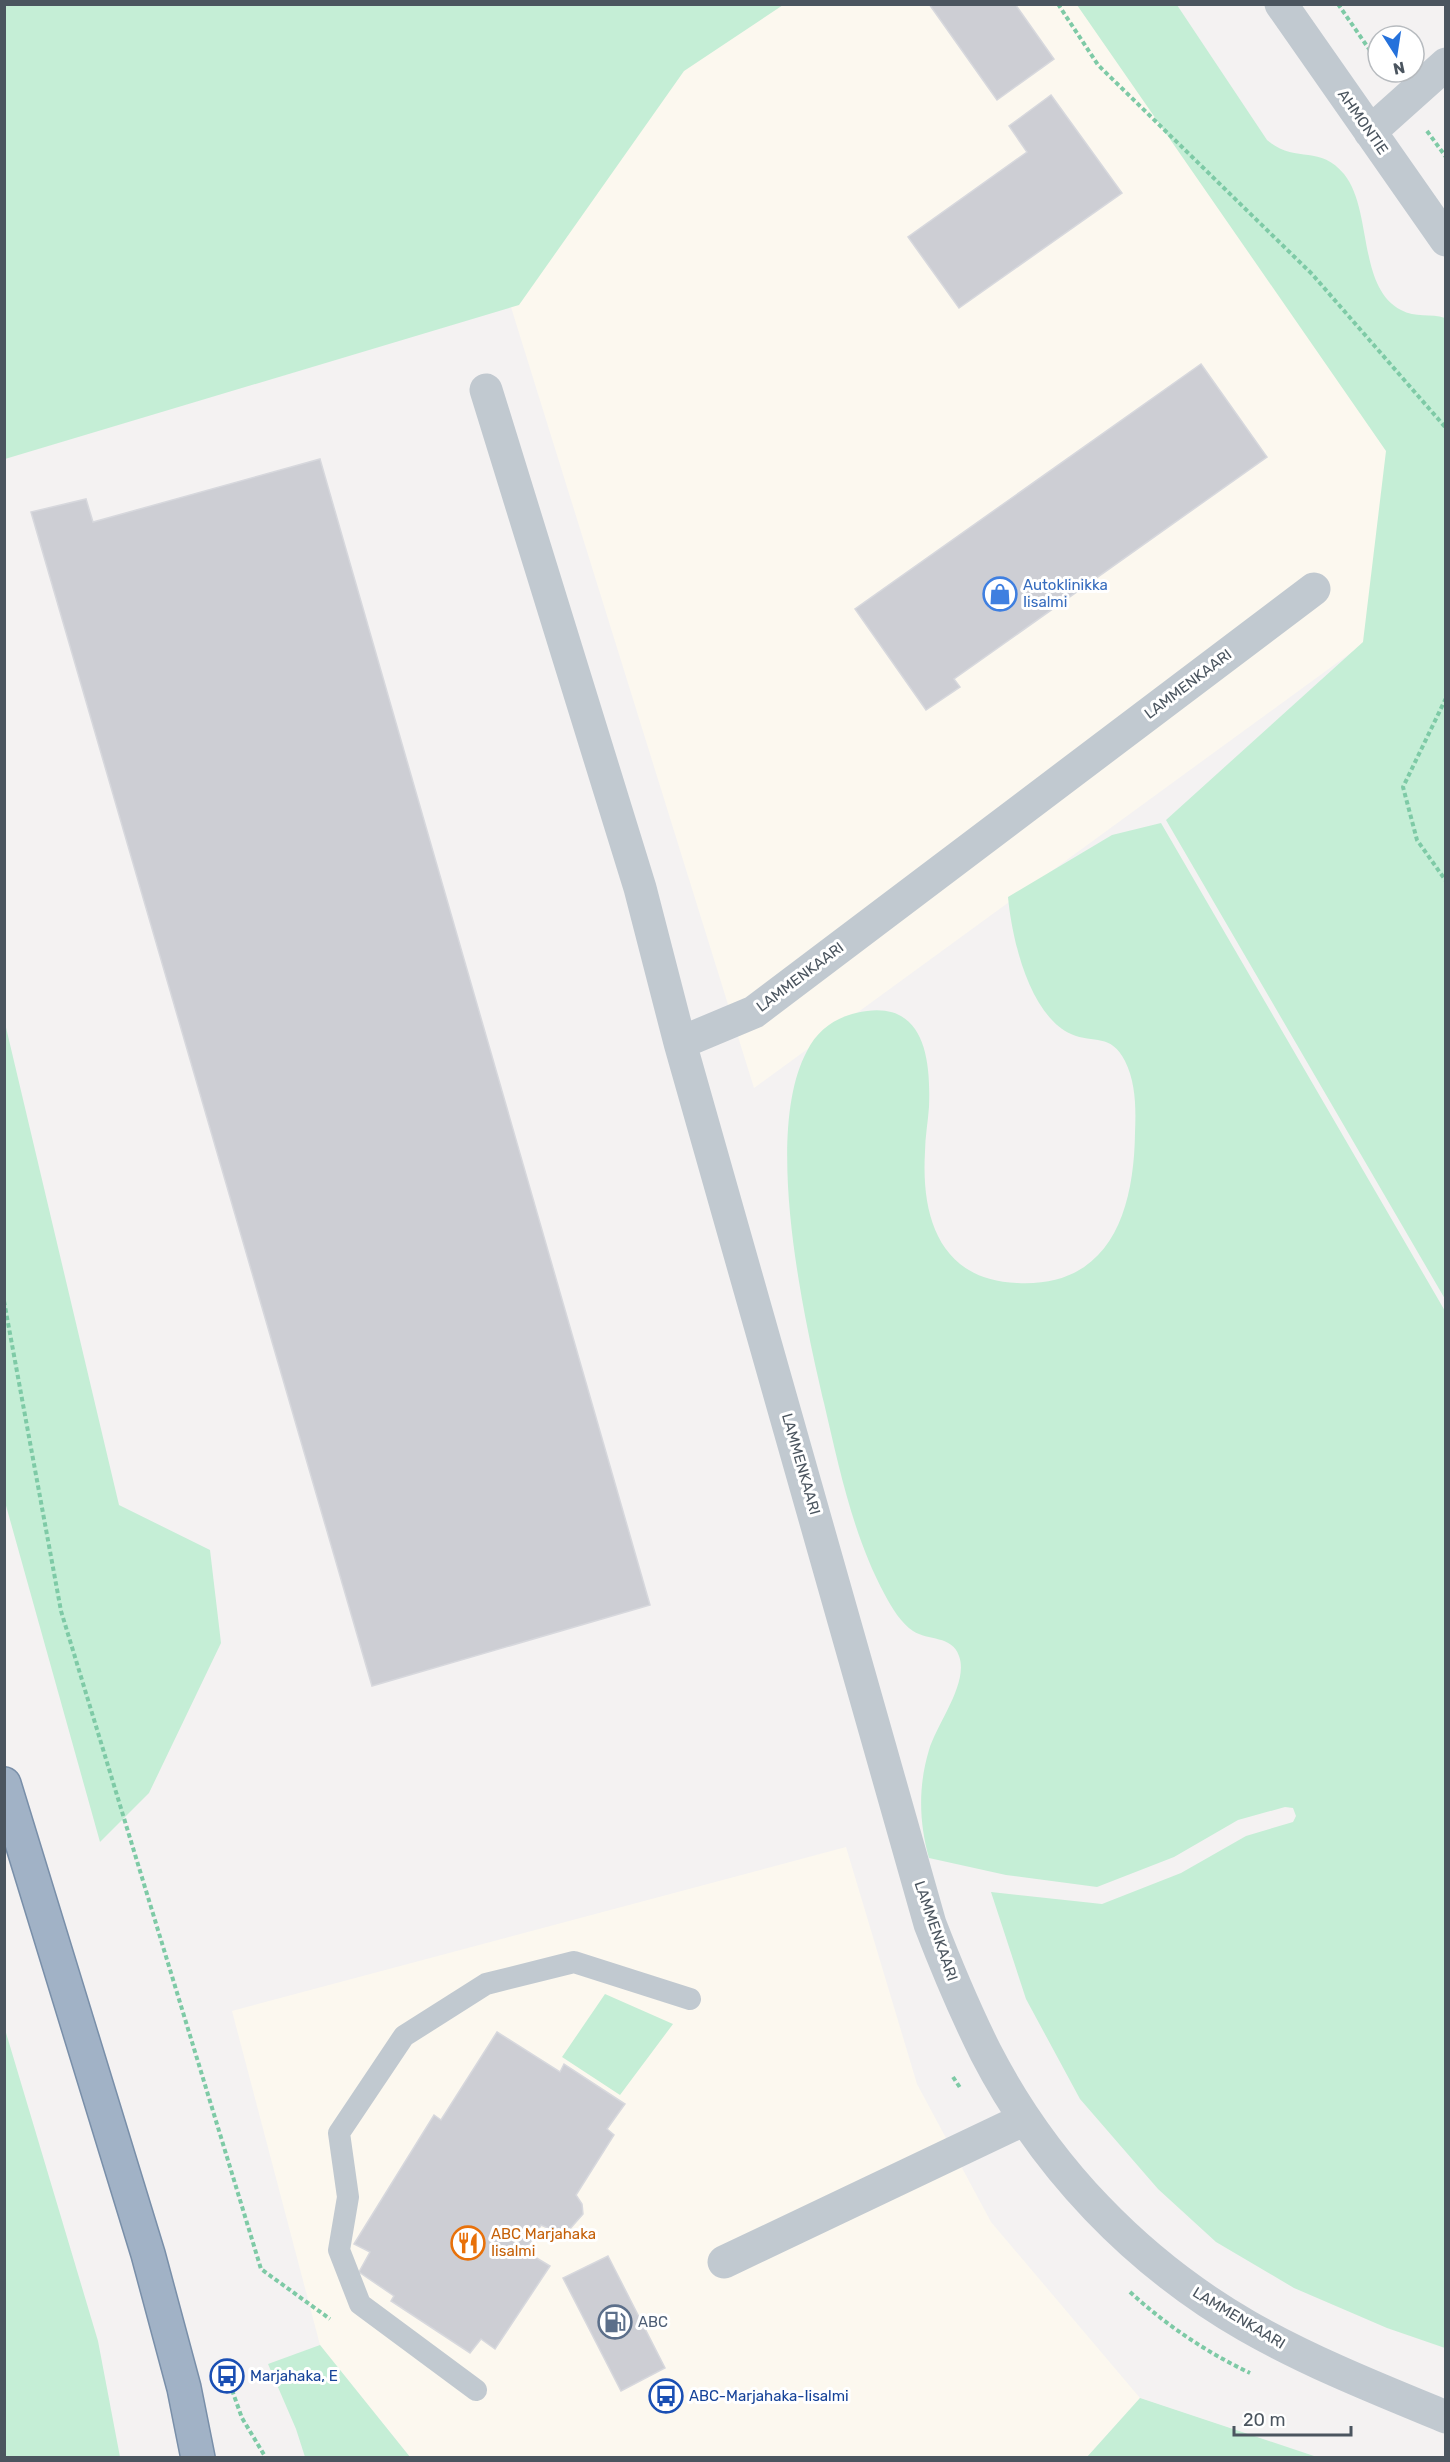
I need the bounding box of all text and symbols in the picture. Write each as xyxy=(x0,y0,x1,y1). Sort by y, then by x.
north arrow xyxy=(1366,24,1426,84)
text: N xyxy=(1391,58,1407,79)
street label: AHMONTIE xyxy=(1334,86,1392,158)
shop icon: Autoklinikka Iisalmi xyxy=(982,576,1018,612)
place label: Autoklinikka Iisalmi xyxy=(1023,576,1108,611)
street label: LAMMENKAARI xyxy=(1141,645,1235,723)
street label: LAMMENKAARI xyxy=(753,938,847,1016)
street label: LAMMENKAARI xyxy=(778,1411,824,1517)
street label: LAMMENKAARI xyxy=(910,1878,962,1984)
restaurant icon: ABC Marjahaka Iisalmi xyxy=(450,2225,486,2261)
place label: ABC Marjahaka Iisalmi xyxy=(491,2225,596,2260)
street label: LAMMENKAARI xyxy=(1189,2283,1289,2353)
fuel station icon: ABC xyxy=(597,2304,633,2340)
place label: ABC xyxy=(638,2313,668,2331)
bus stop icon: Marjahaka, E xyxy=(209,2358,245,2394)
place label: Marjahaka, E xyxy=(250,2367,338,2385)
bus stop icon: ABC-Marjahaka-Iisalmi xyxy=(648,2378,684,2414)
place label: ABC-Marjahaka-Iisalmi xyxy=(689,2387,849,2405)
scale bar xyxy=(1234,2399,1351,2437)
text: 20 m xyxy=(1243,2409,1285,2431)

